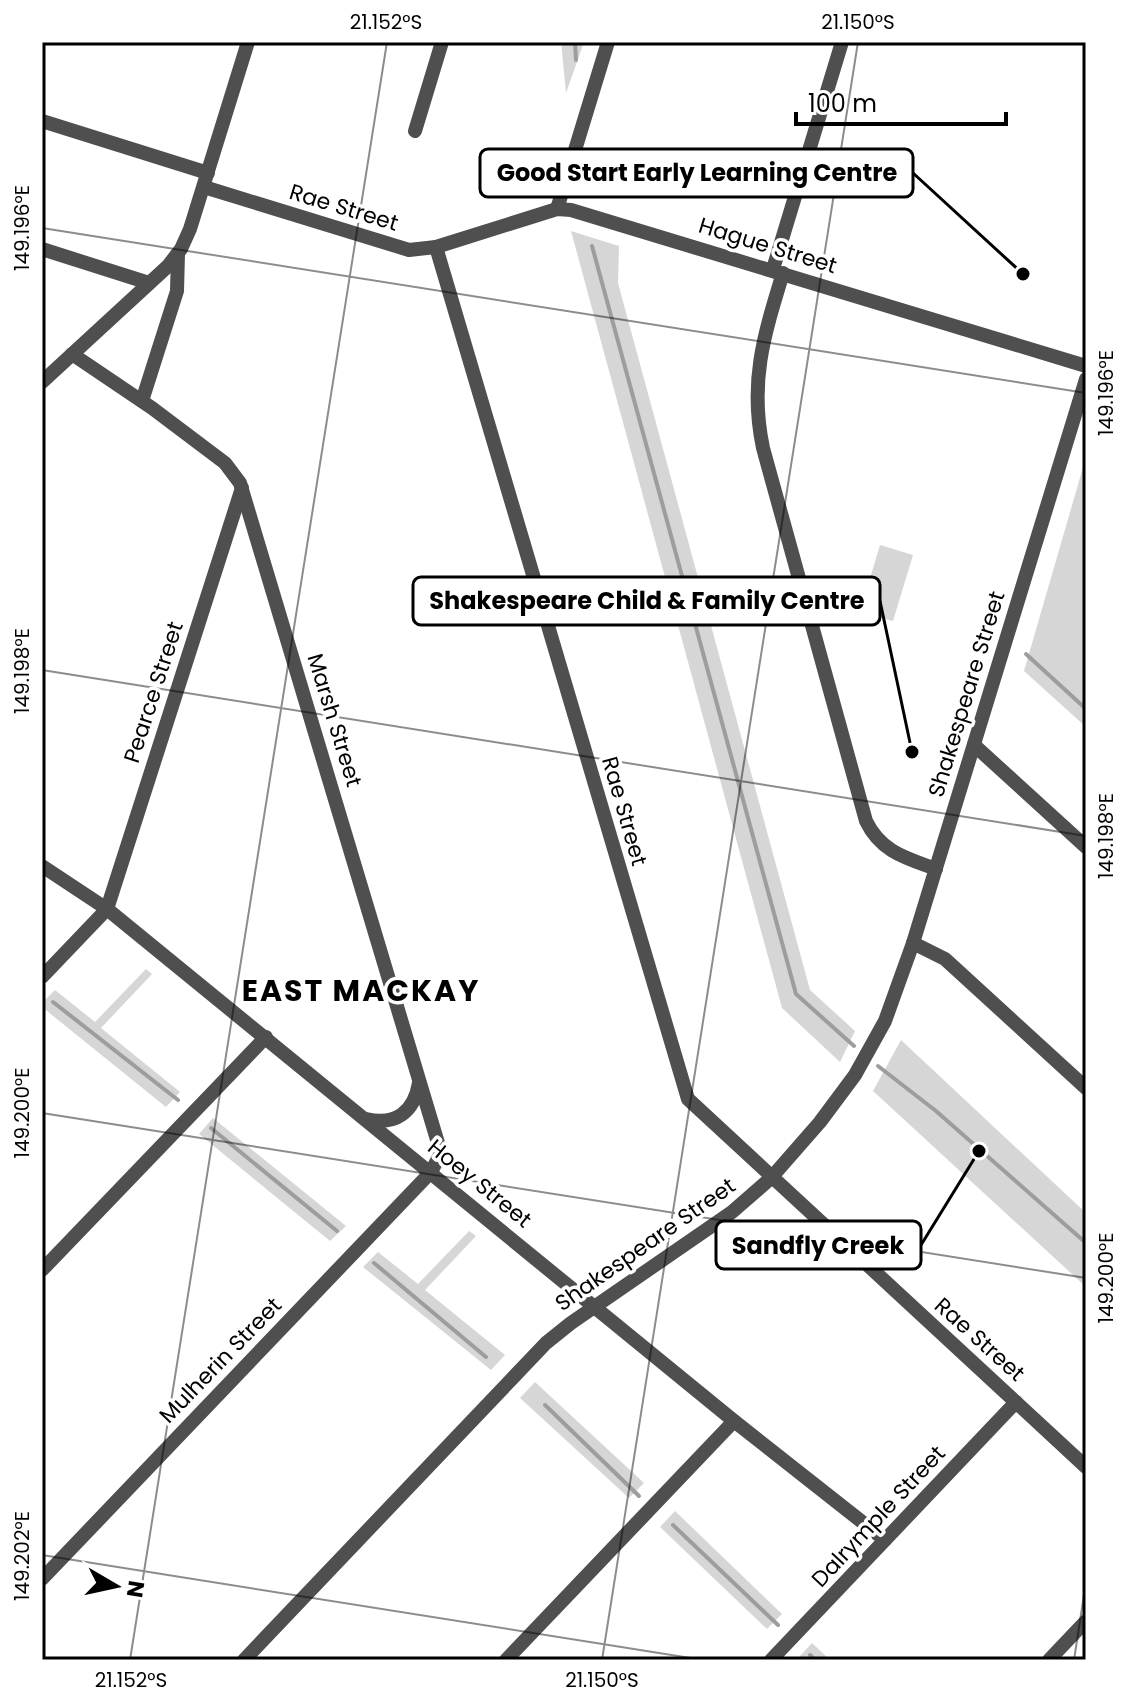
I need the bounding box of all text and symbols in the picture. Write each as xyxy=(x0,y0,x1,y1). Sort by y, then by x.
text: 21.152°S xyxy=(350,8,422,36)
text: 21.150°S xyxy=(821,8,895,36)
scale bar xyxy=(796,76,1006,126)
text: 100 m xyxy=(808,87,877,120)
callout: Good Start Early Learning Centre xyxy=(480,149,913,197)
text: Good Start Early Learning Centre xyxy=(497,156,898,189)
street label: Rae Street xyxy=(286,176,402,239)
text: 149.196°E xyxy=(8,185,36,271)
street label: Hague Street xyxy=(695,210,841,281)
text: 149.196°E xyxy=(1092,350,1120,436)
callout: Shakespeare Child & Family Centre xyxy=(413,577,880,625)
text: Shakespeare Child & Family Centre xyxy=(429,584,865,617)
street label: Shakespeare Street xyxy=(920,587,1013,801)
street label: Pearce Street xyxy=(116,618,191,767)
text: 149.198°E xyxy=(8,628,36,714)
street label: Marsh Street xyxy=(300,650,369,791)
street label: Rae Street xyxy=(594,753,655,869)
text: 149.198°E xyxy=(1092,793,1120,879)
district label: EAST MACKAY xyxy=(242,969,480,1012)
text: 149.200°E xyxy=(8,1068,36,1158)
street label: Hoey Street xyxy=(421,1132,538,1235)
street label: Shakespeare Street xyxy=(549,1170,742,1318)
callout: Sandfly Creek xyxy=(716,1221,921,1269)
text: Sandfly Creek xyxy=(732,1229,904,1262)
text: 149.200°E xyxy=(1092,1233,1120,1323)
street label: Rae Street xyxy=(928,1290,1032,1388)
street label: Mulherin Street xyxy=(152,1291,289,1430)
street label: Dalrymple Street xyxy=(805,1439,952,1594)
text: 149.202°E xyxy=(8,1511,36,1601)
north arrow xyxy=(76,1546,156,1626)
text: N xyxy=(119,1578,152,1600)
text: 21.152°S xyxy=(95,1666,167,1694)
text: 21.150°S xyxy=(565,1666,639,1694)

